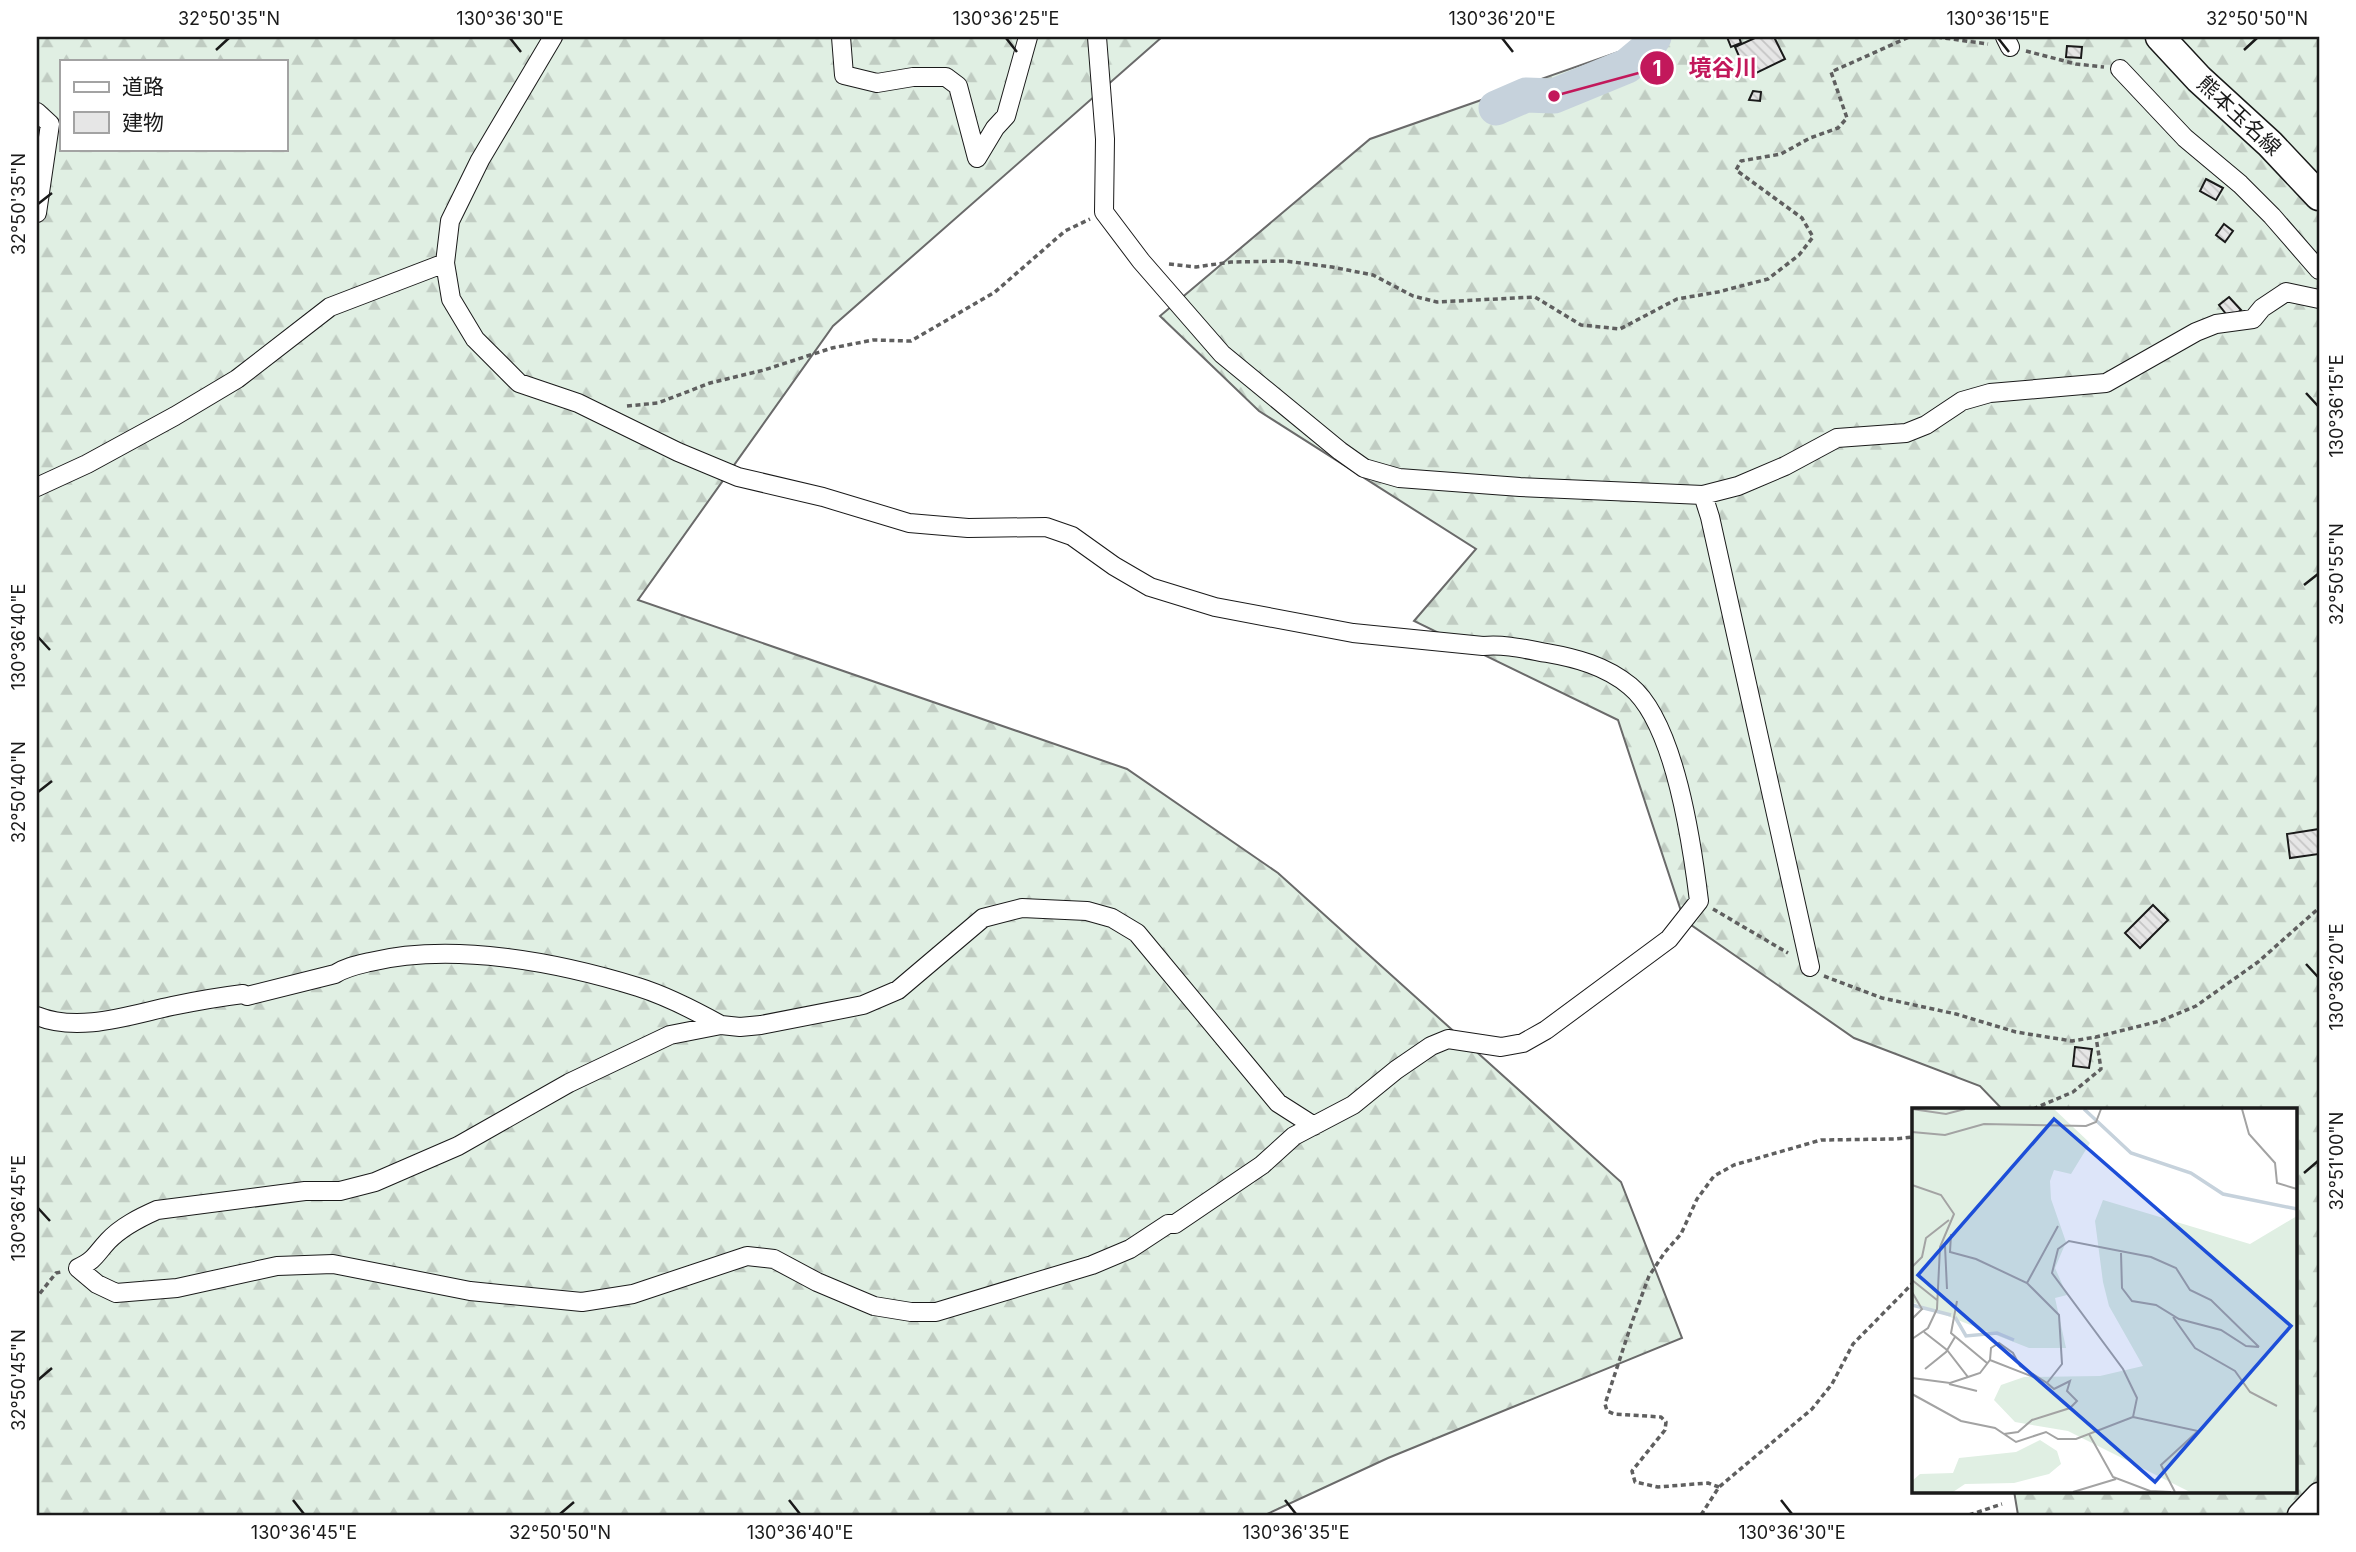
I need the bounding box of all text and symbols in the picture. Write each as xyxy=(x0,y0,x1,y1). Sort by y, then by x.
text: 32°50'35"N xyxy=(178,8,280,29)
text: 130°36'30"E xyxy=(456,8,564,29)
text: 130°36'25"E xyxy=(953,8,1059,29)
text: 130°36'20"E xyxy=(1448,8,1556,29)
text: 130°36'15"E xyxy=(1946,8,2050,29)
text: 32°50'50"N xyxy=(2206,8,2308,29)
callout: 境谷川 xyxy=(1640,46,1772,90)
text: 境谷川 xyxy=(1689,54,1758,82)
text: 1 xyxy=(1652,56,1662,81)
legend xyxy=(60,60,287,150)
street label: 熊本玉名線 xyxy=(2192,71,2286,161)
text: 道路 xyxy=(122,74,164,99)
text: 建物 xyxy=(122,110,164,135)
text: 32°50'35"N xyxy=(8,153,29,255)
text: 130°36'15"E xyxy=(2326,354,2347,458)
text: 32°50'55"N xyxy=(2326,523,2347,625)
text: 130°36'40"E xyxy=(8,584,29,690)
text: 32°50'40"N xyxy=(8,741,29,843)
text: 130°36'20"E xyxy=(2326,923,2347,1031)
inset map xyxy=(1912,1108,2296,1492)
text: 32°51'00"N xyxy=(2326,1112,2347,1210)
text: 130°36'45"E xyxy=(8,1155,29,1261)
text: 32°50'45"N xyxy=(8,1329,29,1431)
text: 130°36'45"E xyxy=(251,1522,357,1543)
text: 32°50'50"N xyxy=(509,1522,611,1543)
text: 130°36'40"E xyxy=(747,1522,853,1543)
text: 130°36'35"E xyxy=(1243,1522,1349,1543)
text: 130°36'30"E xyxy=(1738,1522,1846,1543)

